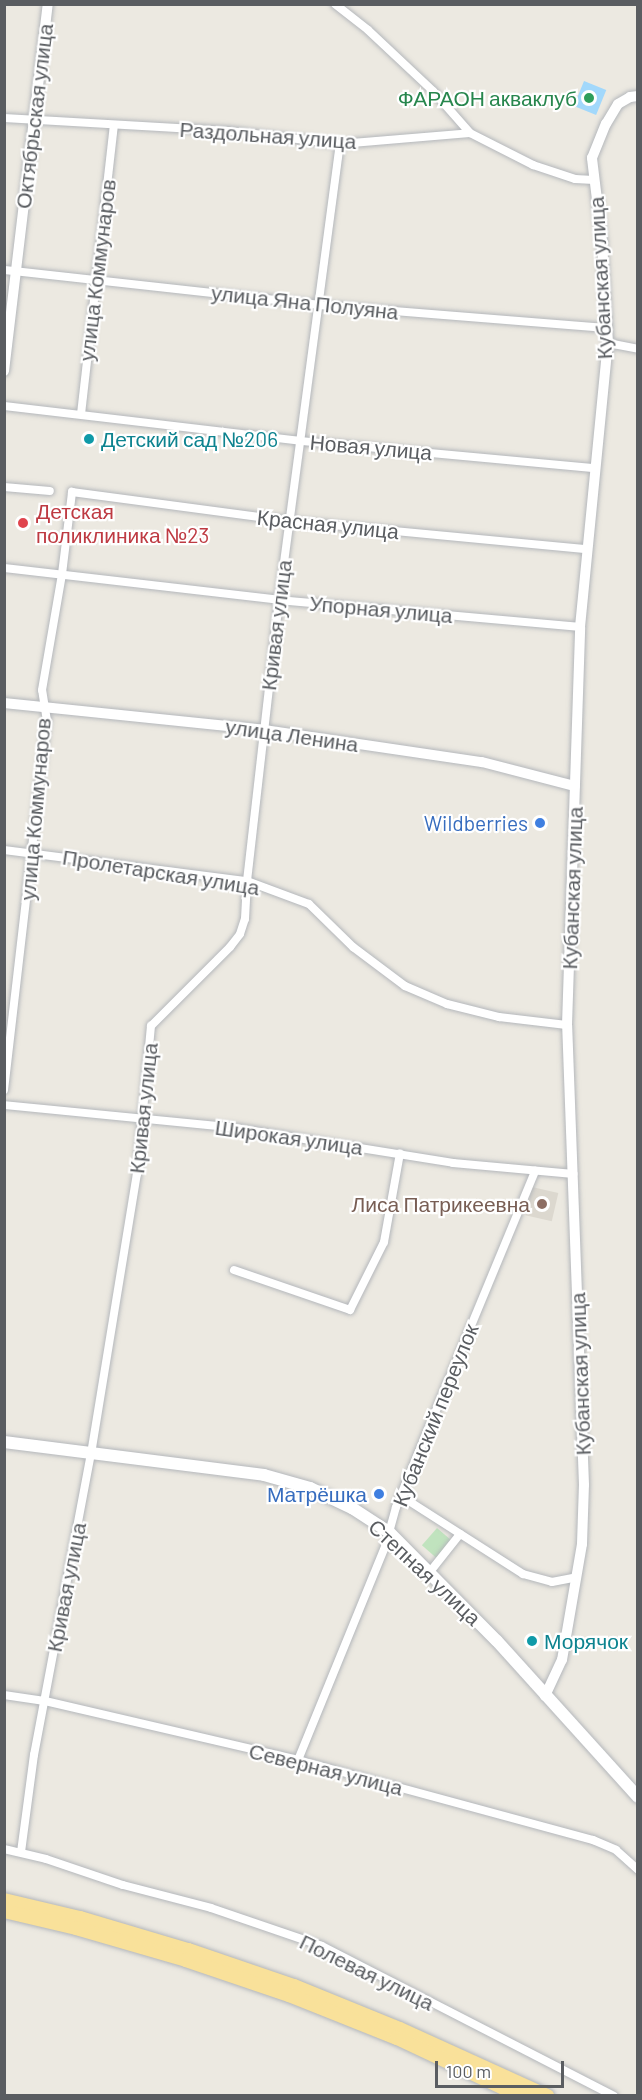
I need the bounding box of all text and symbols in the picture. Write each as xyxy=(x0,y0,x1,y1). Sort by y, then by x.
street label: Октябрьская улица xyxy=(10,22,58,210)
place label: ФАРАОН акваклуб xyxy=(398,85,577,111)
marker: ФАРАОН акваклуб xyxy=(582,91,596,105)
street label: Раздольная улица xyxy=(179,116,357,154)
street label: улица Коммунаров xyxy=(73,178,121,362)
street label: Кубанская улица xyxy=(583,196,617,360)
street label: улица Яна Полуяна xyxy=(210,280,400,324)
place label: Детский сад №206 xyxy=(101,426,278,452)
street label: Новая улица xyxy=(309,429,433,465)
marker: Детский сад №206 xyxy=(82,432,96,446)
place label: Детская поликлиника №23 xyxy=(36,498,209,548)
street label: Красная улица xyxy=(256,504,400,544)
marker: Детская поликлиника №23 xyxy=(14,514,32,532)
street label: Кривая улица xyxy=(255,558,297,692)
street label: Упорная улица xyxy=(308,590,454,628)
street label: улица Ленина xyxy=(224,713,360,757)
street label: улица Коммунаров xyxy=(14,717,56,901)
street label: Кубанская улица xyxy=(557,806,587,970)
place label: Wildberries xyxy=(424,810,528,836)
marker: Wildberries xyxy=(533,816,547,830)
street label: Пролетарская улица xyxy=(61,844,261,900)
street label: Кривая улица xyxy=(124,1041,162,1175)
street label: Широкая улица xyxy=(213,1114,365,1160)
place label: Лиса Патрикеевна xyxy=(352,1191,530,1217)
marker: Лиса Патрикеевна xyxy=(535,1197,549,1211)
street label: Кубанская улица xyxy=(565,1292,595,1456)
street label: Кубанский переулок xyxy=(387,1320,483,1510)
place label: Матрёшка xyxy=(267,1481,367,1507)
marker: Матрёшка xyxy=(372,1487,386,1501)
street label: Степная улица xyxy=(364,1514,486,1630)
street label: Кривая улица xyxy=(41,1520,91,1654)
place label: Морячок xyxy=(544,1628,628,1654)
marker: Морячок xyxy=(525,1634,539,1648)
street label: Северная улица xyxy=(246,1738,406,1800)
street label: Полевая улица xyxy=(296,1929,438,2015)
scale bar xyxy=(438,2049,567,2087)
text: 100 m xyxy=(446,2060,491,2082)

